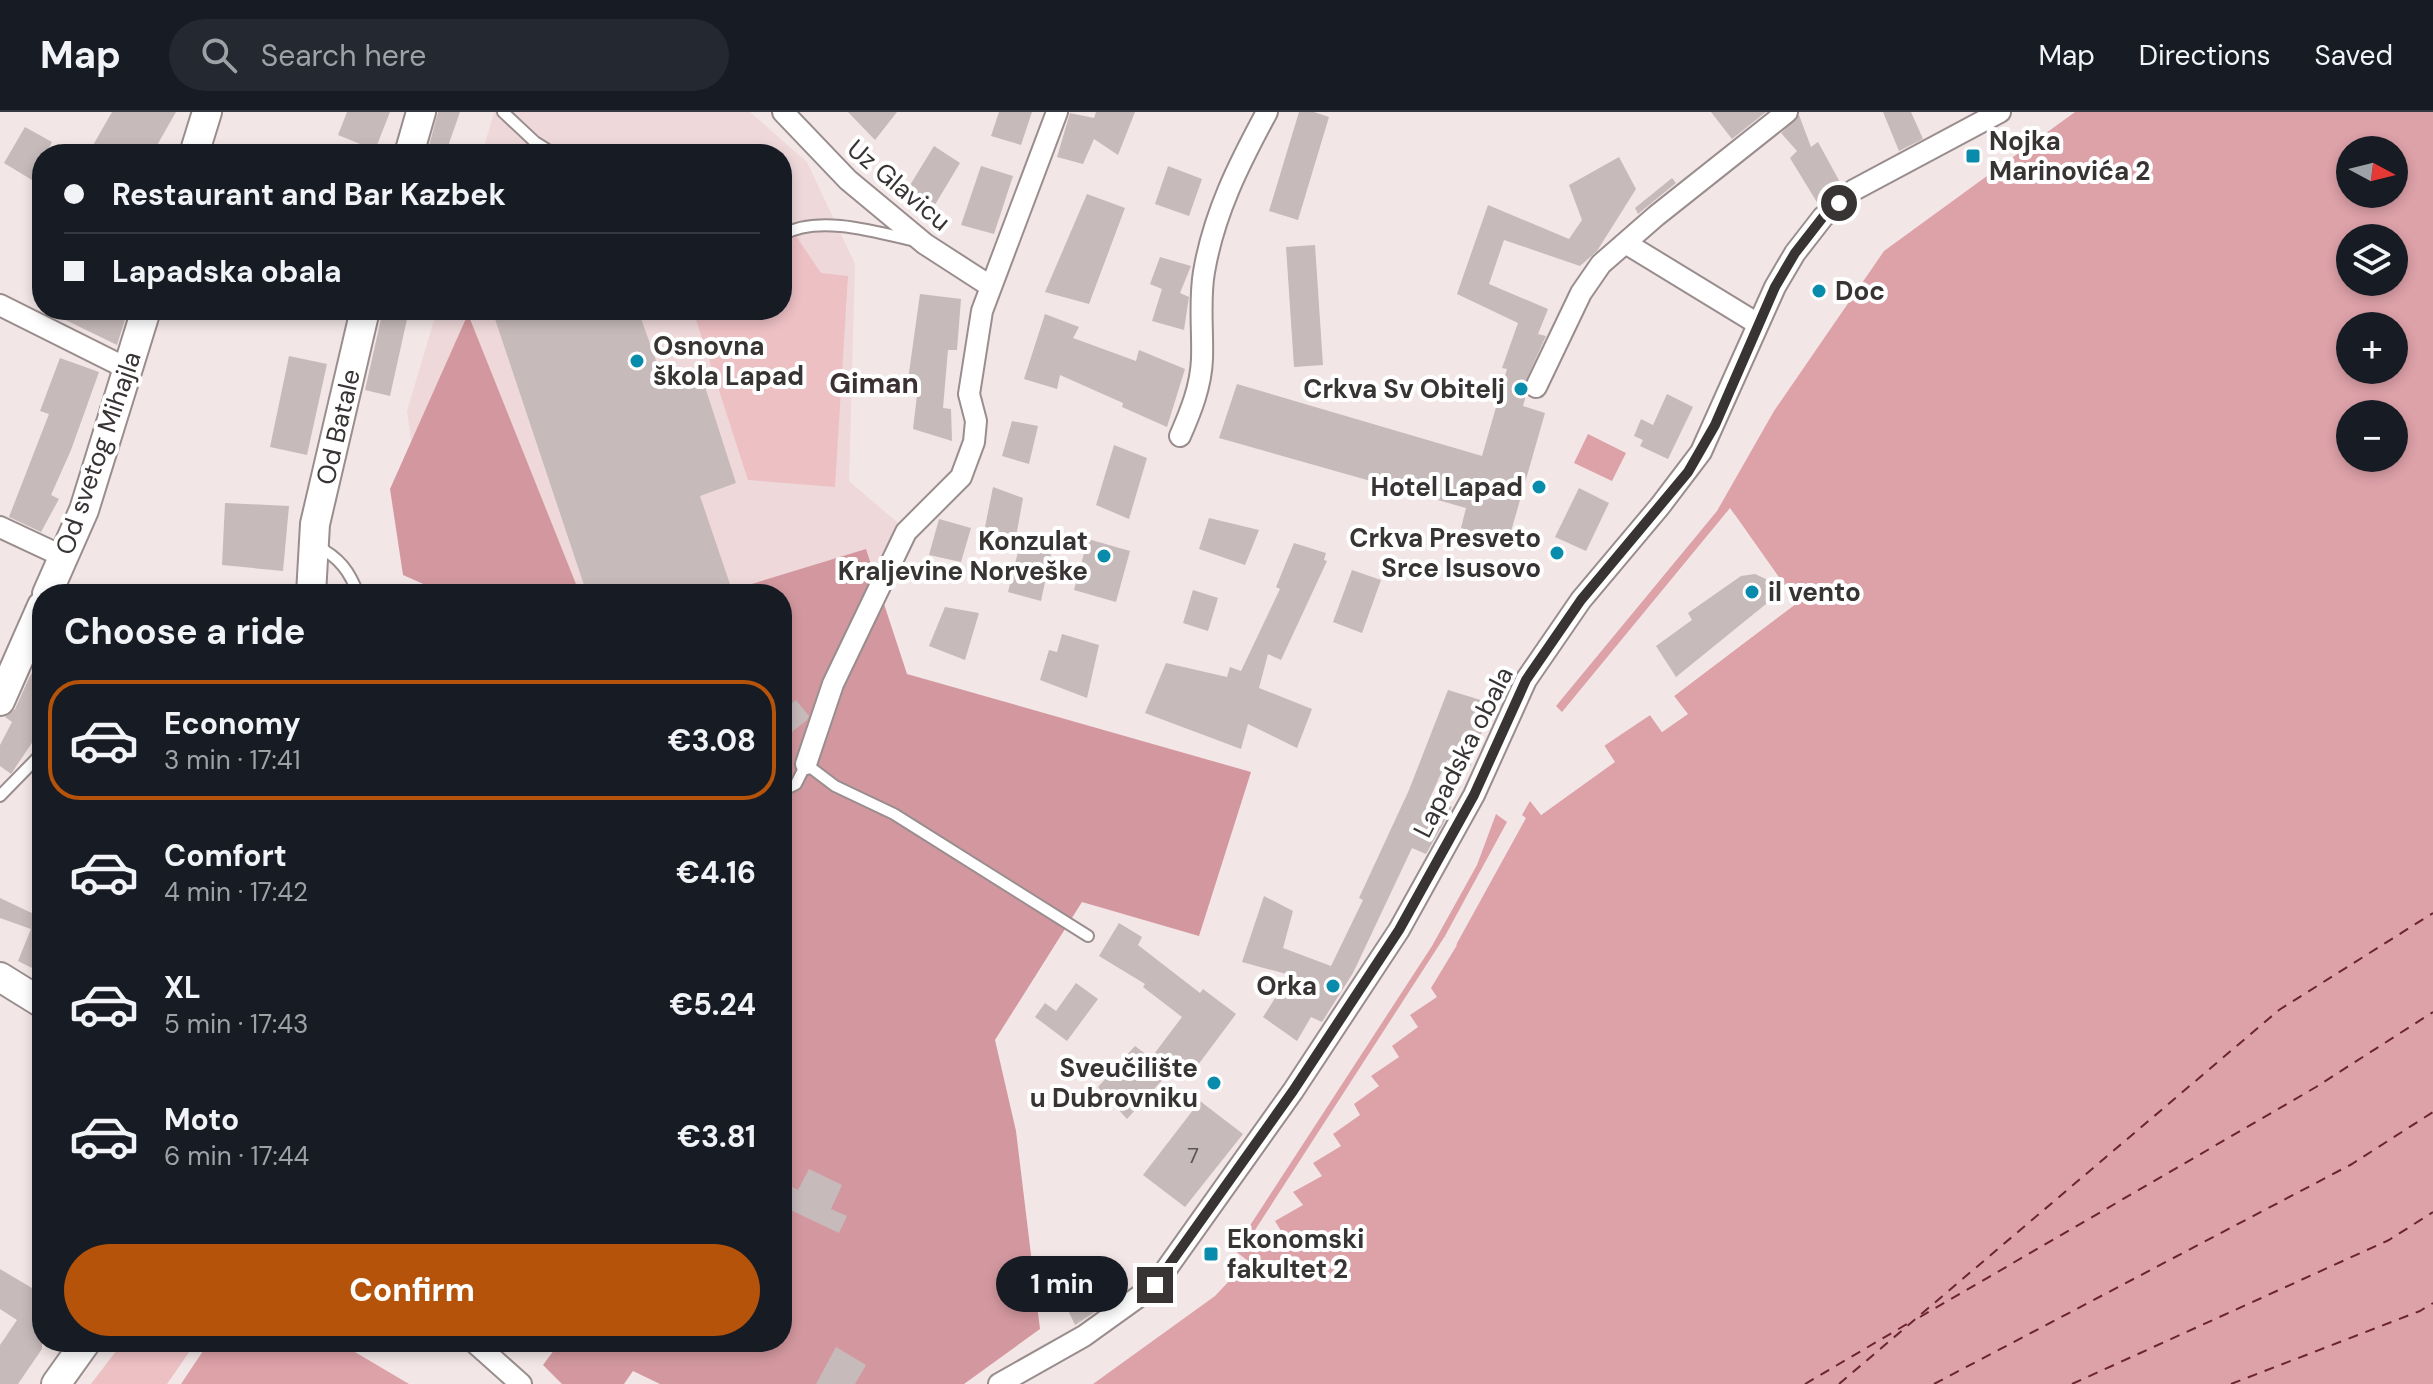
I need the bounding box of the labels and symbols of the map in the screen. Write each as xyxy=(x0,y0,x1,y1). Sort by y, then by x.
place label: Nojka Marinovića 2 xyxy=(1989,124,2150,188)
street label: Uz Glavicu xyxy=(840,132,958,238)
north arrow xyxy=(2336,136,2408,208)
marker: Nojka Marinovića 2 xyxy=(1964,147,1982,165)
route start xyxy=(1821,185,1857,221)
place label: Doc xyxy=(1835,274,1885,308)
marker: Doc xyxy=(1810,282,1828,300)
place label: Osnovna škola Lapad xyxy=(653,329,804,393)
street label: Od svetog Mihajla xyxy=(47,347,149,559)
marker: Osnovna škola Lapad xyxy=(628,352,646,370)
district label: Giman xyxy=(829,365,919,402)
street label: Od Batale xyxy=(308,366,368,488)
place label: Crkva Sv Obitelj xyxy=(1303,372,1505,406)
marker: Crkva Sv Obitelj xyxy=(1512,380,1530,398)
place label: Hotel Lapad xyxy=(1370,470,1523,504)
marker: Hotel Lapad xyxy=(1530,478,1548,496)
place label: Crkva Presveto Srce Isusovo xyxy=(1349,521,1541,585)
place label: Konzulat Kraljevine Norveške xyxy=(838,524,1088,588)
marker: Crkva Presveto Srce Isusovo xyxy=(1548,544,1566,562)
marker: Konzulat Kraljevine Norveške xyxy=(1095,547,1113,565)
place label: il vento xyxy=(1768,575,1861,609)
marker: il vento xyxy=(1743,583,1761,601)
street label: Lapadska obala xyxy=(1405,661,1521,843)
place label: Orka xyxy=(1256,969,1317,1003)
marker: Orka xyxy=(1324,977,1342,995)
place label: Sveučilište u Dubrovniku xyxy=(1030,1051,1198,1115)
marker: Sveučilište u Dubrovniku xyxy=(1205,1074,1223,1092)
house number: 7 xyxy=(1187,1141,1199,1170)
place label: Ekonomski fakultet 2 xyxy=(1227,1222,1364,1286)
marker: Ekonomski fakultet 2 xyxy=(1202,1245,1220,1263)
callout: 1 min xyxy=(995,1257,1127,1313)
route end xyxy=(1137,1267,1173,1303)

